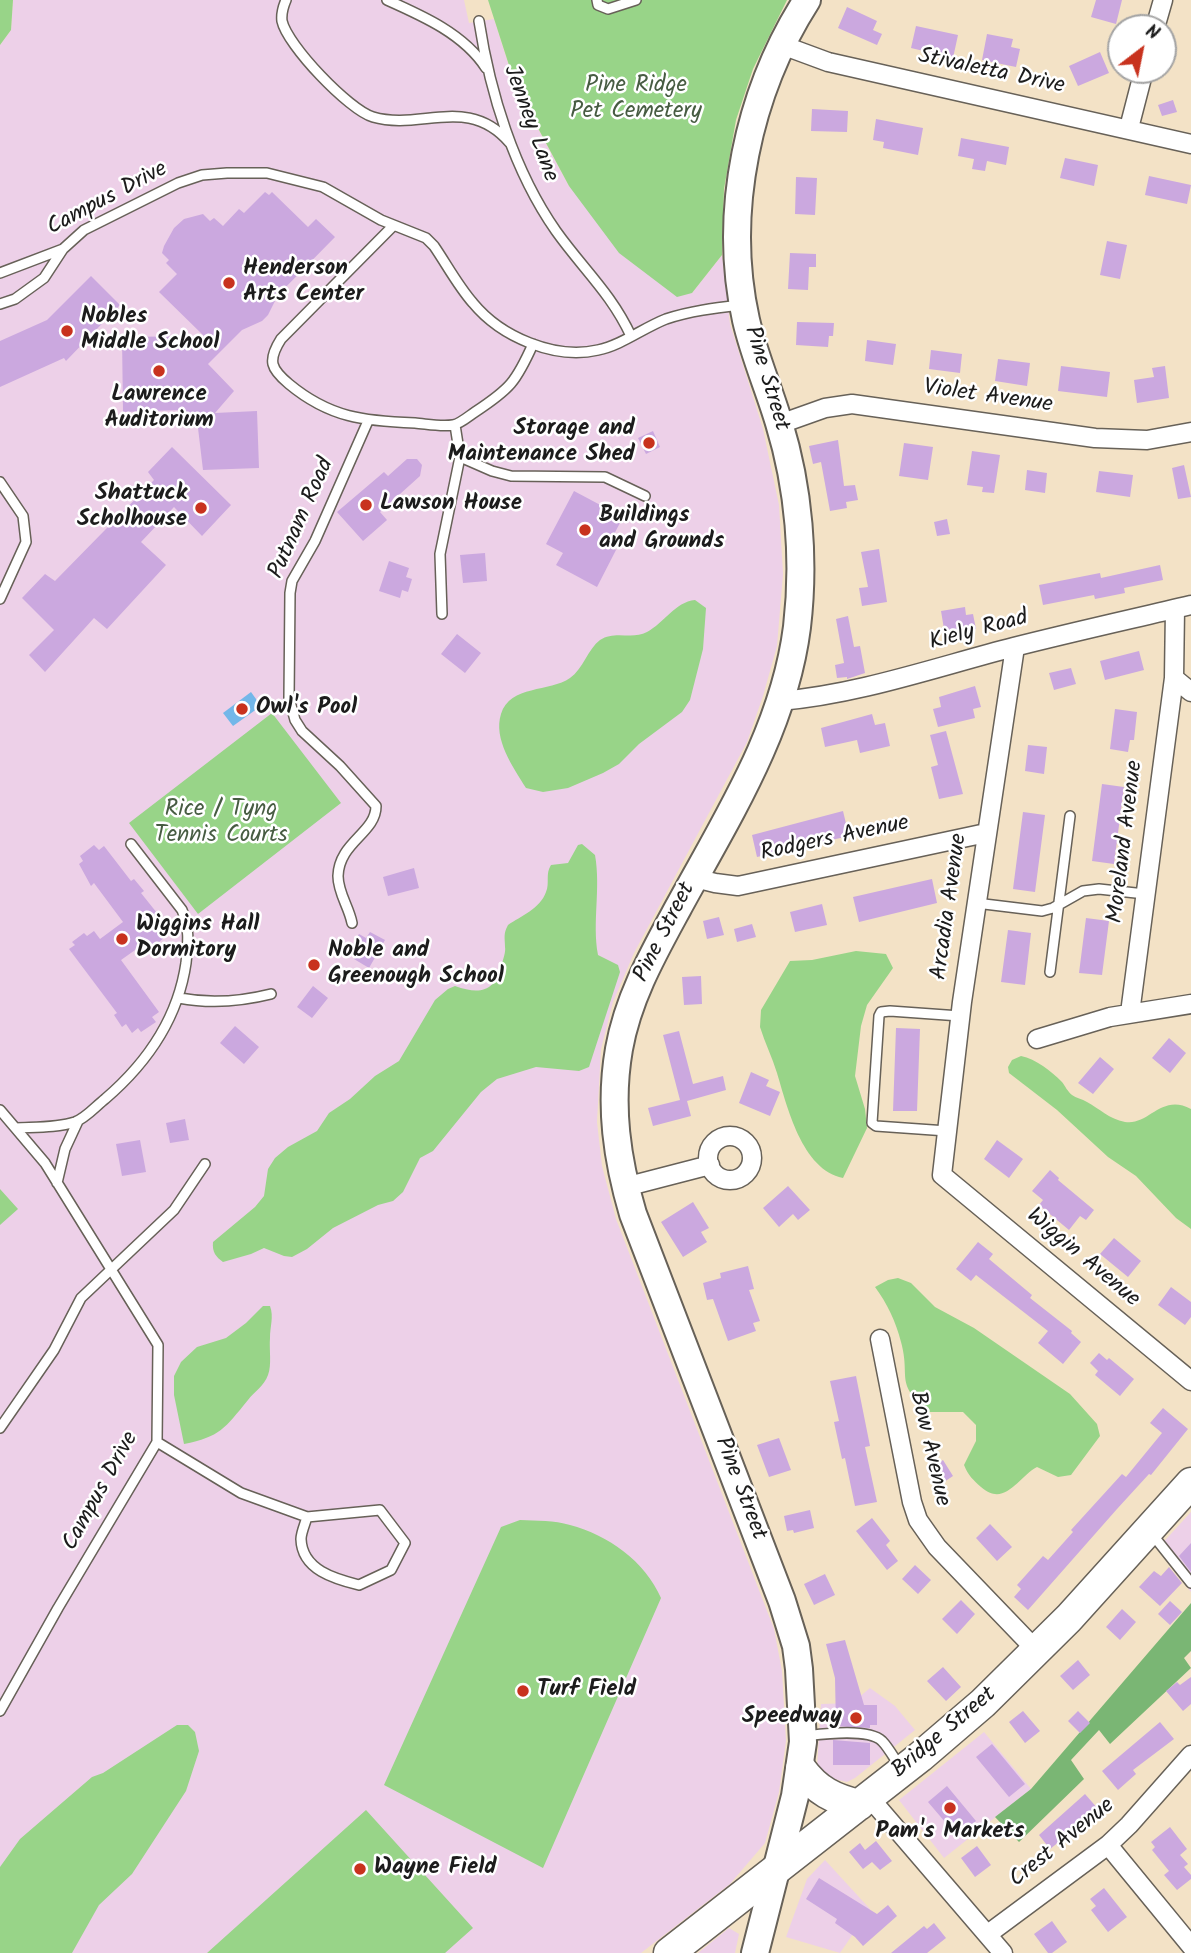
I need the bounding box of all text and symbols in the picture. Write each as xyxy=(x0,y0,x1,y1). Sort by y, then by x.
north arrow xyxy=(1107,14,1177,84)
text: N xyxy=(1139,17,1165,49)
street label: Stivaletta Drive xyxy=(915,44,1067,102)
street label: Jenney Lane xyxy=(495,62,563,186)
park label: Pine Ridge Pet Cemetery xyxy=(570,73,702,127)
street label: Campus Drive xyxy=(43,157,173,243)
place label: Henderson Arts Center xyxy=(243,256,364,310)
marker: Henderson Arts Center xyxy=(221,275,237,291)
place label: Nobles Middle School xyxy=(81,304,219,358)
marker: Nobles Middle School xyxy=(59,323,75,339)
street label: Pine Street xyxy=(736,323,794,435)
marker: Lawrence Auditorium xyxy=(151,363,167,379)
street label: Violet Avenue xyxy=(922,375,1054,421)
place label: Lawrence Auditorium xyxy=(104,382,214,436)
place label: Storage and Maintenance Shed xyxy=(448,416,635,470)
marker: Storage and Maintenance Shed xyxy=(641,435,657,451)
street label: Putnam Road xyxy=(264,454,342,584)
place label: Shattuck Scholhouse xyxy=(77,481,187,535)
place label: Lawson House xyxy=(380,491,522,519)
marker: Lawson House xyxy=(358,497,374,513)
marker: Shattuck Scholhouse xyxy=(193,500,209,516)
place label: Buildings and Grounds xyxy=(599,503,724,557)
marker: Buildings and Grounds xyxy=(577,522,593,538)
street label: Kiely Road xyxy=(927,606,1031,658)
place label: Owl's Pool xyxy=(256,695,357,723)
marker: Owl's Pool xyxy=(234,701,250,717)
street label: Moreland Avenue xyxy=(1103,759,1151,925)
park label: Rice / Tyng Tennis Courts xyxy=(154,797,288,851)
street label: Rodgers Avenue xyxy=(758,811,912,869)
street label: Arcadia Avenue xyxy=(927,832,975,982)
street label: Pine Street xyxy=(629,879,703,987)
place label: Wiggins Hall Dormitory xyxy=(136,912,259,966)
marker: Wiggins Hall Dormitory xyxy=(114,931,130,947)
place label: Noble and Greenough School xyxy=(328,938,504,992)
marker: Noble and Greenough School xyxy=(306,957,322,973)
street label: Wiggin Avenue xyxy=(1020,1203,1144,1315)
street label: Bow Avenue xyxy=(901,1389,955,1509)
street label: Campus Drive xyxy=(58,1428,146,1556)
street label: Pine Street xyxy=(707,1434,771,1544)
place label: Turf Field xyxy=(537,1677,636,1705)
street label: Bridge Street xyxy=(887,1682,1003,1786)
marker: Turf Field xyxy=(515,1683,531,1699)
place label: Speedway xyxy=(742,1704,842,1732)
marker: Speedway xyxy=(848,1710,864,1726)
street label: Crest Avenue xyxy=(1005,1793,1121,1895)
marker: Pam's Markets xyxy=(942,1800,958,1816)
place label: Pam's Markets xyxy=(876,1819,1024,1847)
place label: Wayne Field xyxy=(374,1855,497,1883)
marker: Wayne Field xyxy=(352,1861,368,1877)

